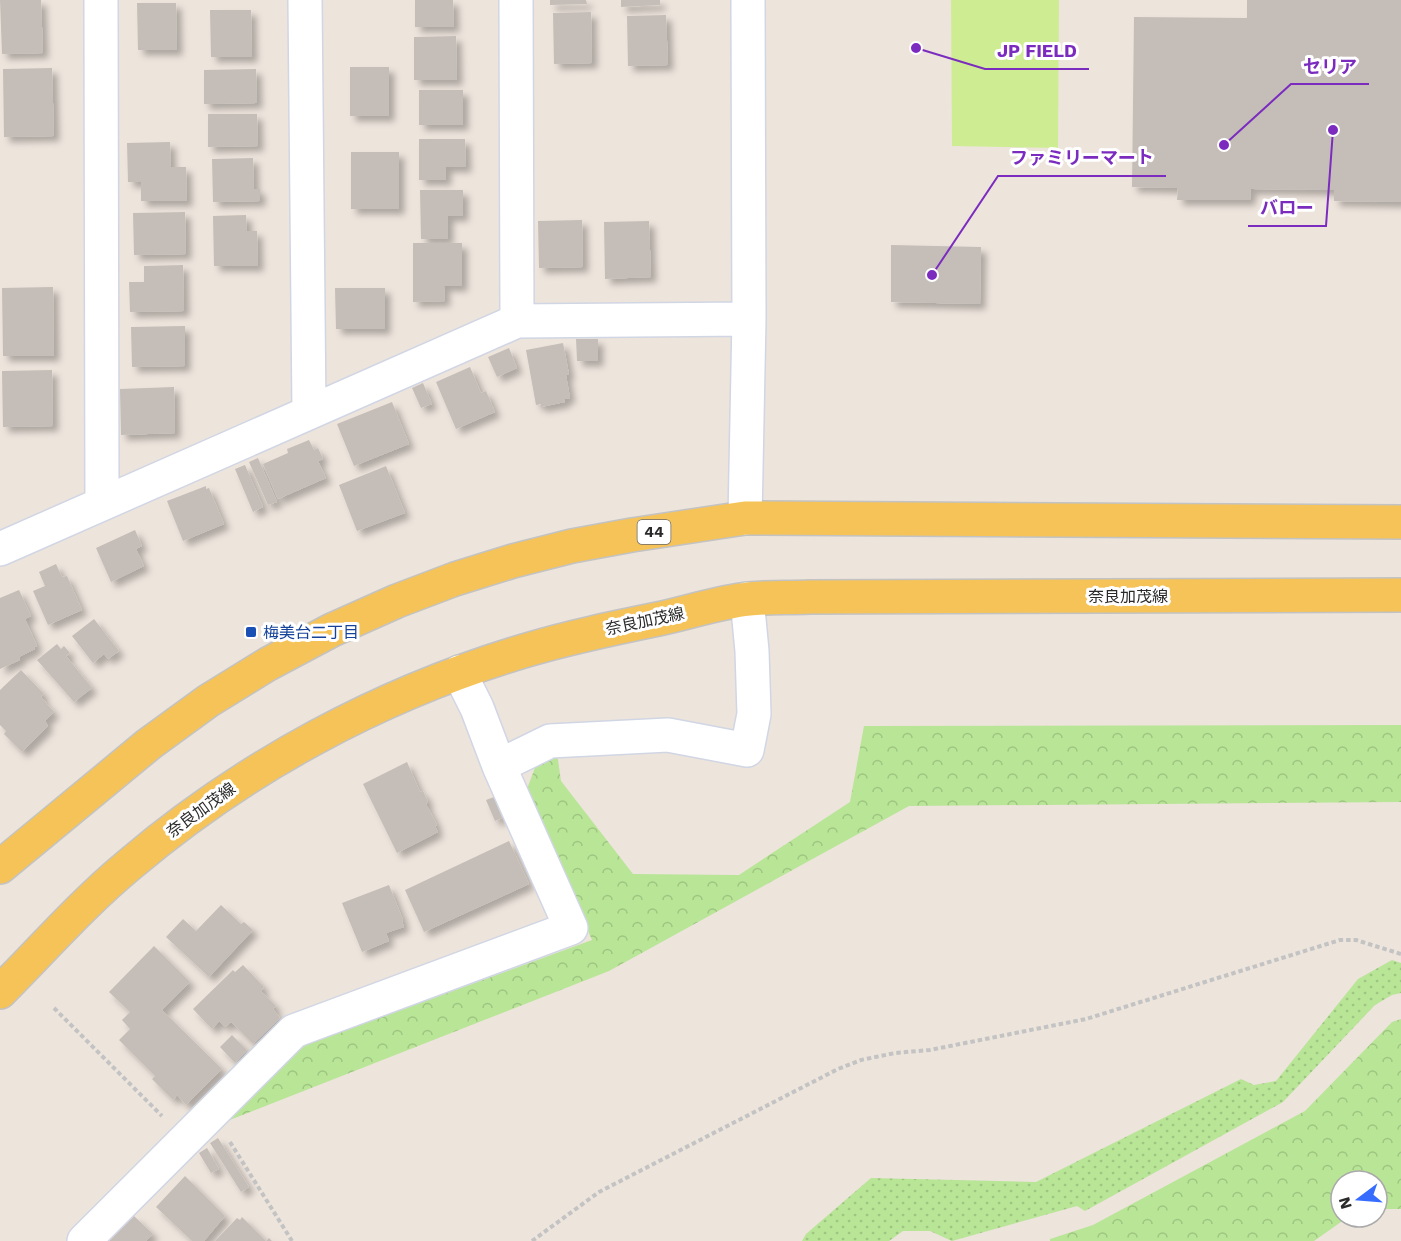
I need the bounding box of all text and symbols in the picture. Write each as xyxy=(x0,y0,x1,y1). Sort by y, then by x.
callout: JP FIELD xyxy=(985,33,1089,69)
text: JP FIELD xyxy=(997,40,1077,61)
callout: セリア xyxy=(1291,48,1369,84)
text: セリア xyxy=(1303,56,1357,77)
callout: ファミリーマート xyxy=(998,140,1166,176)
text: ファミリーマート xyxy=(1010,147,1154,168)
callout: バロー xyxy=(1248,190,1326,226)
text: バロー xyxy=(1260,197,1314,218)
road number: 44 xyxy=(638,520,670,544)
street label: 奈良加茂線 xyxy=(1088,587,1168,606)
street label: 奈良加茂線 xyxy=(604,603,686,639)
place label: 梅美台二丁目 xyxy=(263,623,359,642)
marker: 梅美台二丁目 xyxy=(244,625,258,639)
street label: 奈良加茂線 xyxy=(163,779,239,841)
north arrow xyxy=(1329,1169,1389,1229)
text: N xyxy=(1334,1195,1356,1211)

